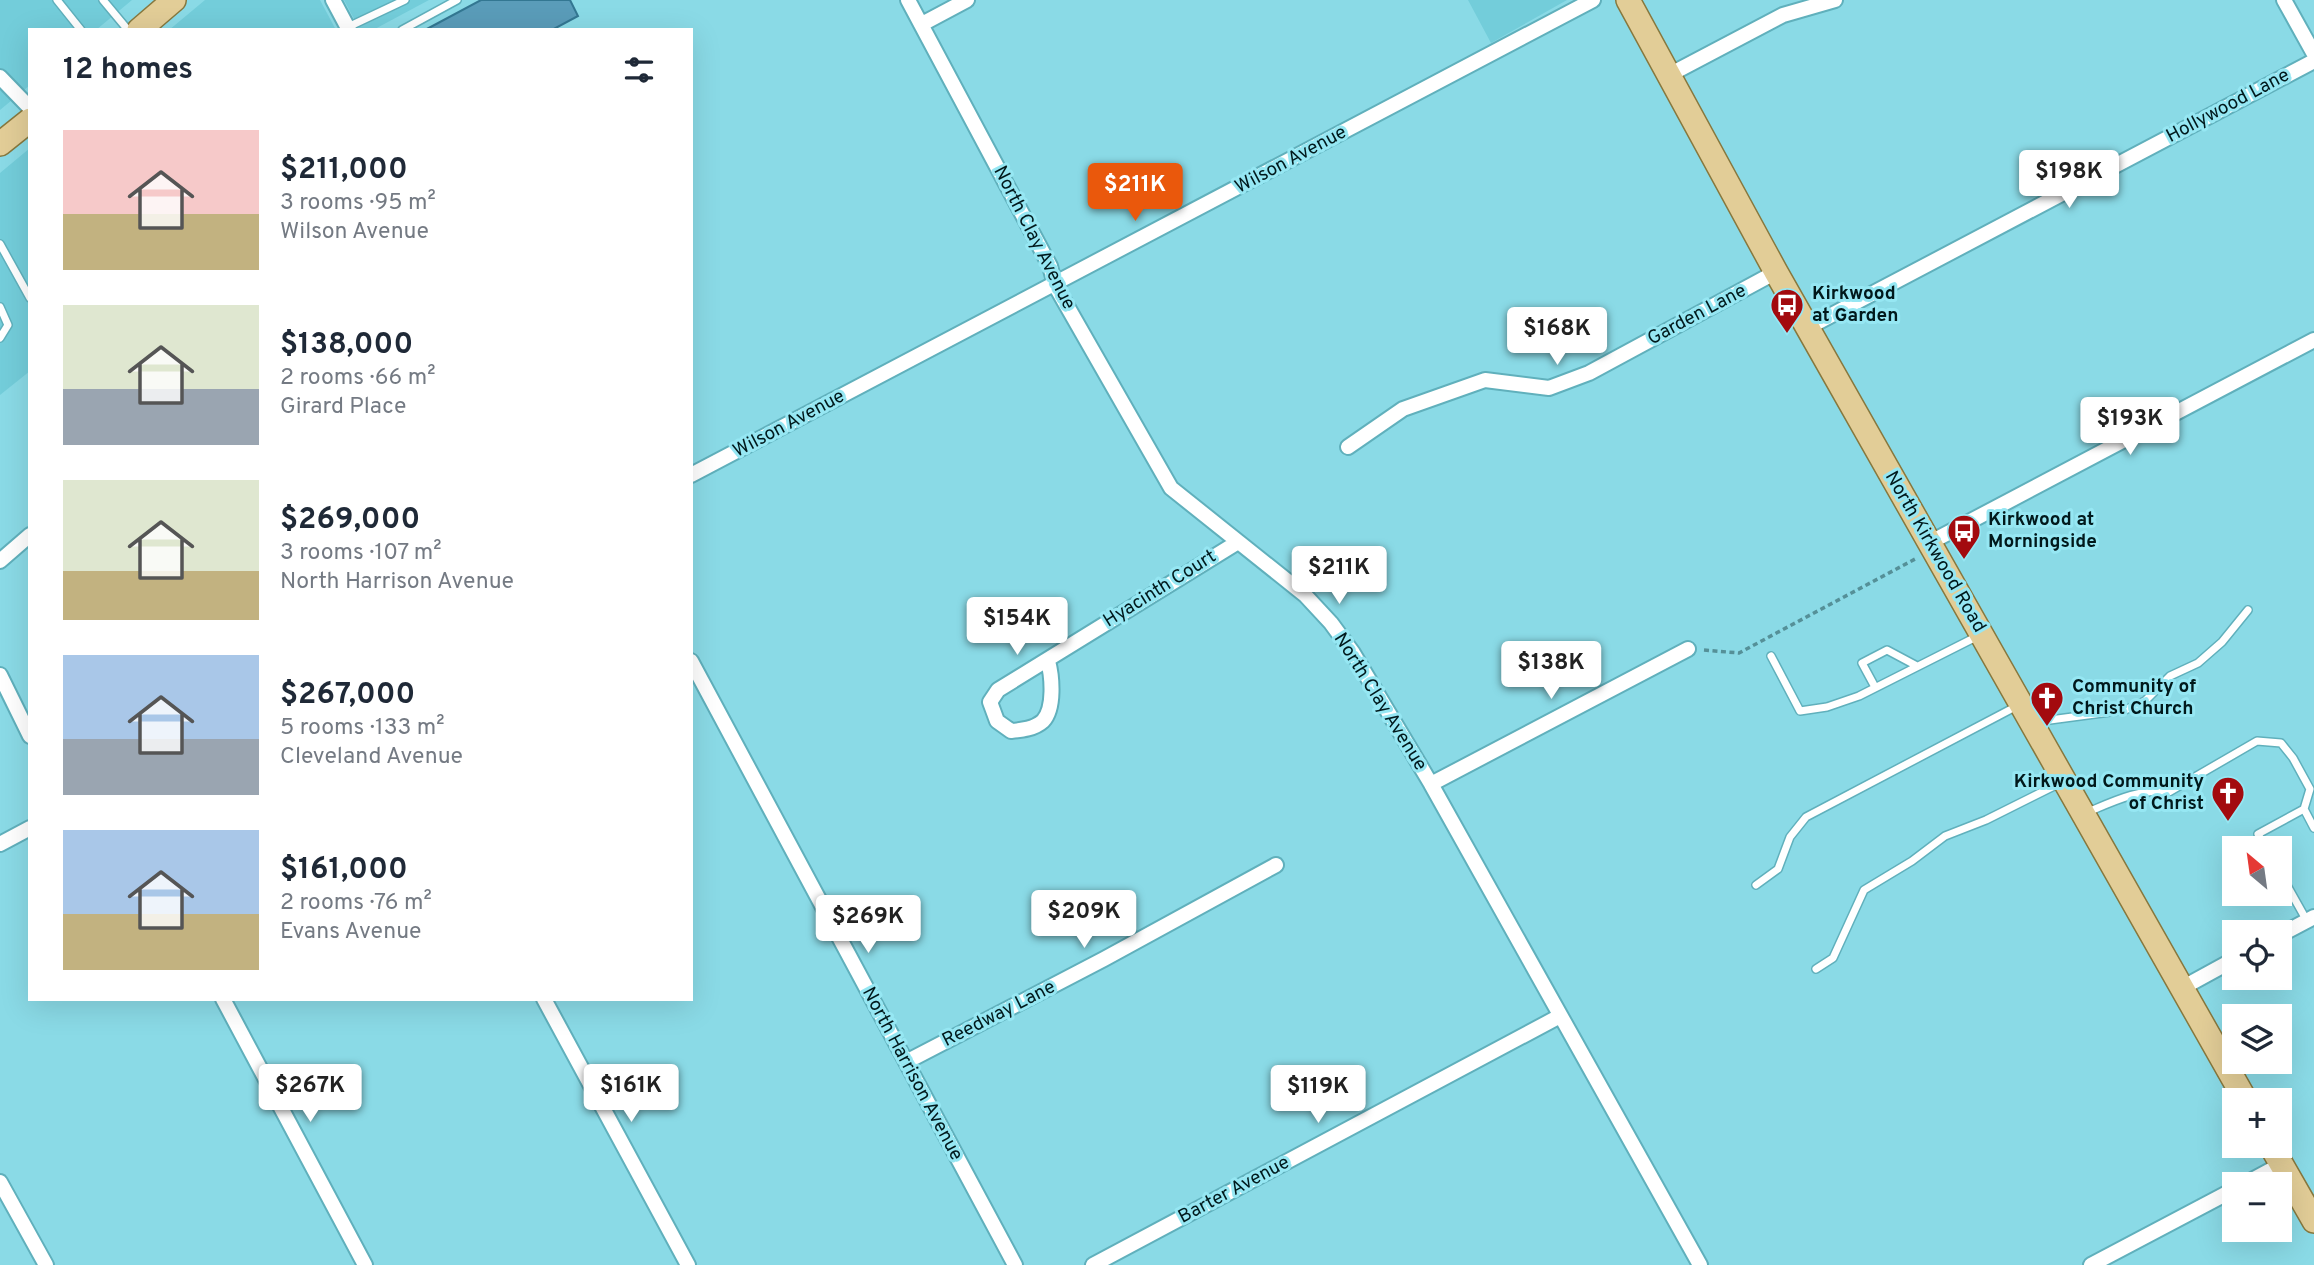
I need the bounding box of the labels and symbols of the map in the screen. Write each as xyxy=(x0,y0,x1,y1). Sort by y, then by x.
street label: Hollywood Lane xyxy=(2162,63,2294,149)
street label: Wilson Avenue xyxy=(1231,121,1351,199)
pin: $198K xyxy=(2020,150,2118,210)
street label: North Clay Avenue xyxy=(987,162,1081,314)
pin: $211K xyxy=(1086,164,1184,223)
street label: Garden Lane xyxy=(1643,279,1751,351)
place label: Kirkwood at Garden xyxy=(1812,282,1898,328)
bus stop icon: Kirkwood at Garden xyxy=(1768,286,1806,335)
pin: $168K xyxy=(1508,308,1606,367)
street label: Wilson Avenue xyxy=(729,385,849,463)
pin: $193K xyxy=(2081,398,2179,457)
street label: North Kirkwood Road xyxy=(1879,467,1991,637)
place label: Kirkwood at Morningside xyxy=(1988,508,2097,554)
bus stop icon: Kirkwood at Morningside xyxy=(1945,512,1983,561)
street label: Hyacinth Court xyxy=(1099,545,1221,633)
pin: $211K xyxy=(1290,546,1388,606)
pin: $154K xyxy=(968,598,1066,657)
street label: North Clay Avenue xyxy=(1328,629,1432,775)
pin: $138K xyxy=(1502,642,1600,701)
place label: Community of Christ Church xyxy=(2072,675,2196,721)
church icon: Community of Christ Church xyxy=(2028,679,2066,728)
place label: Kirkwood Community of Christ xyxy=(2014,770,2204,816)
church icon: Kirkwood Community of Christ xyxy=(2209,774,2247,823)
north arrow xyxy=(2222,836,2292,906)
pin: $209K xyxy=(1035,890,1133,950)
pin: $269K xyxy=(819,895,917,955)
street label: Reedway Lane xyxy=(938,975,1060,1053)
street label: North Harrison Avenue xyxy=(856,983,968,1165)
pin: $267K xyxy=(261,1064,359,1124)
pin: $161K xyxy=(582,1064,680,1124)
pin: $119K xyxy=(1269,1066,1367,1125)
street label: Barter Avenue xyxy=(1174,1151,1294,1229)

